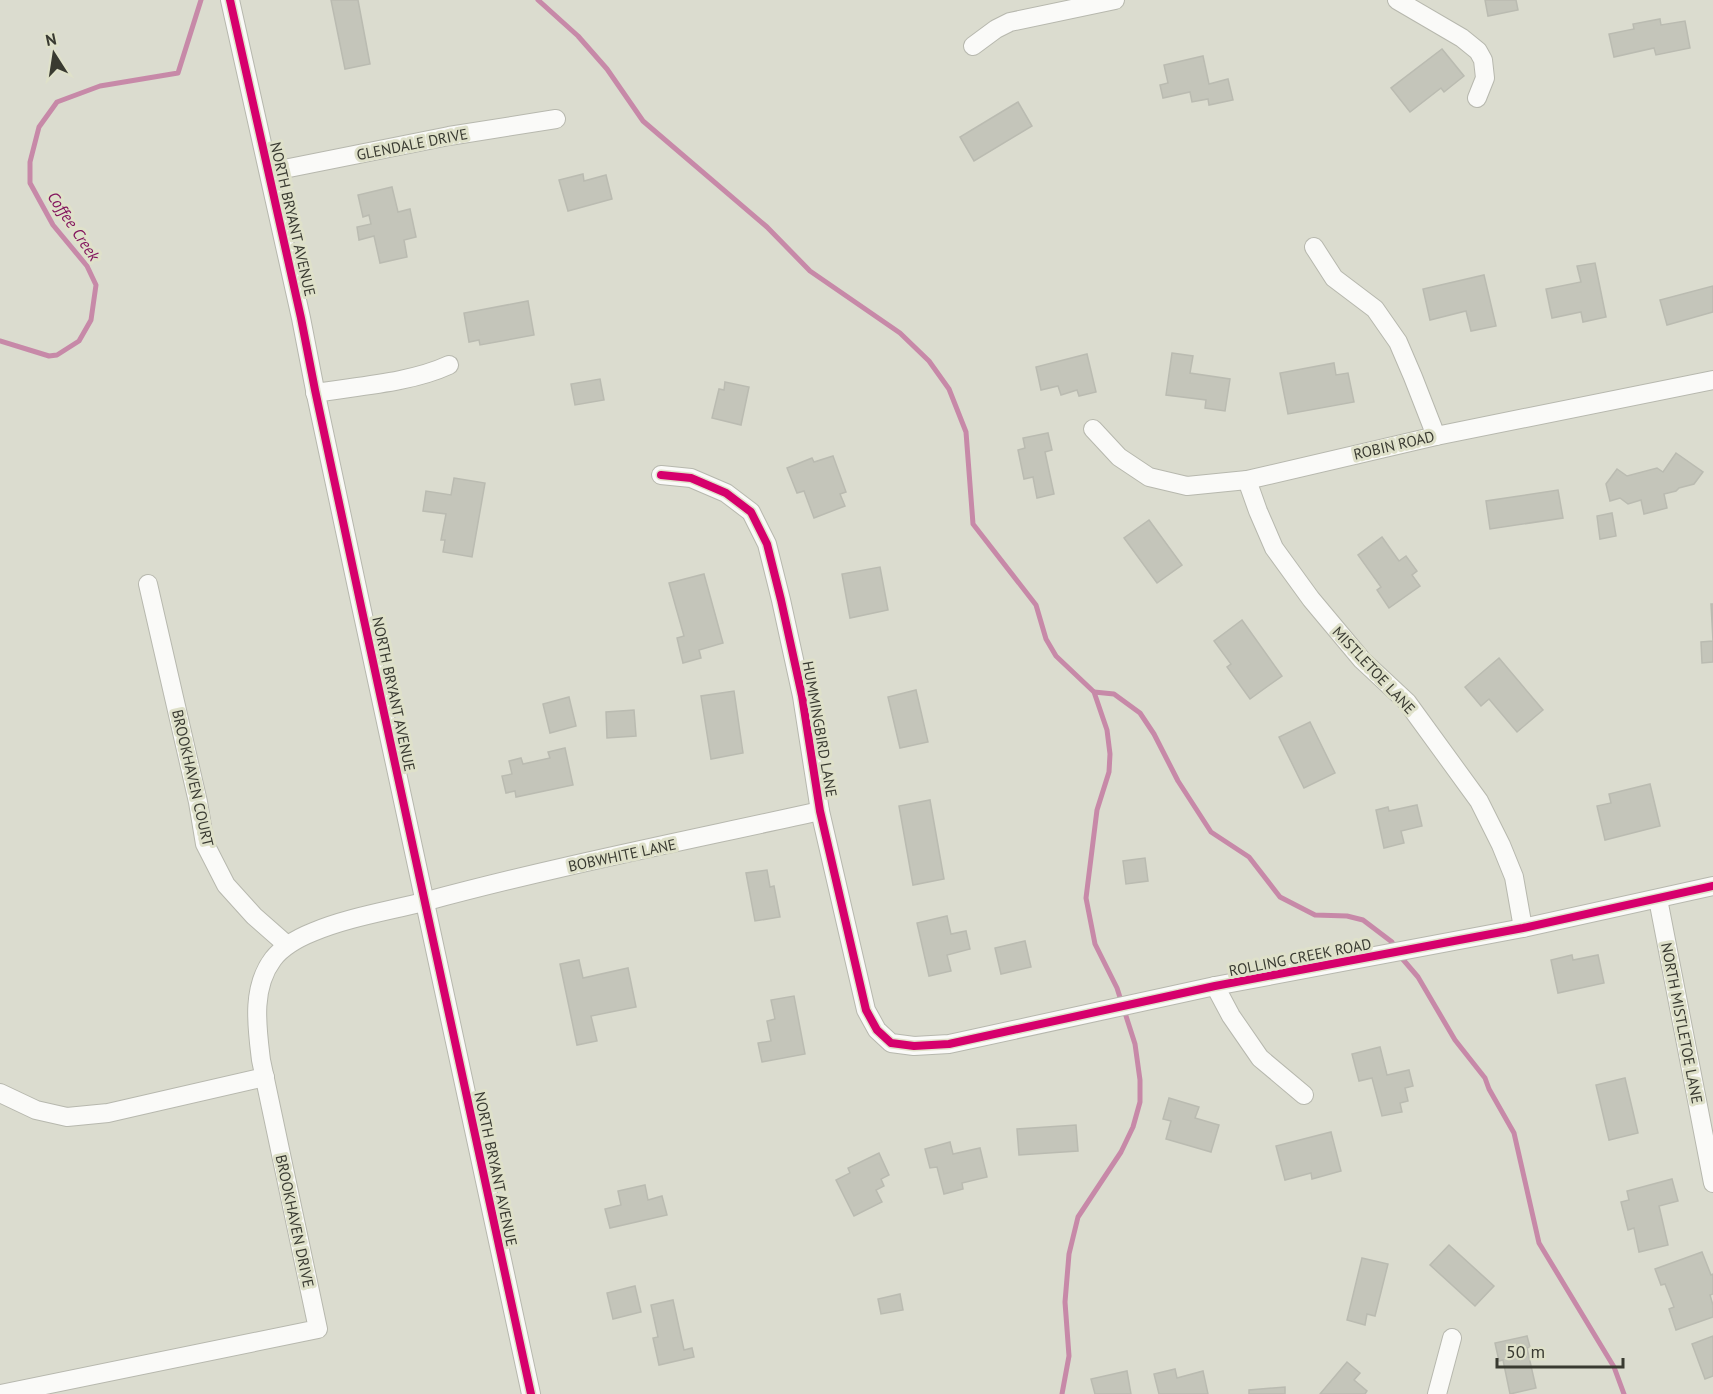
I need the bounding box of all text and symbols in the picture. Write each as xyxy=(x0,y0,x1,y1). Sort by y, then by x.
north arrow xyxy=(24,24,84,84)
text: N xyxy=(44,28,58,50)
street label: GLENDALE DRIVE xyxy=(355,124,469,164)
street label: NORTH BRYANT AVENUE xyxy=(266,140,320,298)
water label: Coffee Creek xyxy=(43,187,105,265)
street label: ROBIN ROAD xyxy=(1352,426,1436,464)
street label: NORTH BRYANT AVENUE xyxy=(368,615,420,773)
street label: MISTLETOE LANE xyxy=(1329,622,1419,718)
street label: HUMMINGBIRD LANE xyxy=(799,659,841,799)
street label: BROOKHAVEN COURT xyxy=(168,708,218,849)
street label: BOBWHITE LANE xyxy=(566,834,678,876)
street label: ROLLING CREEK ROAD xyxy=(1227,934,1373,980)
street label: NORTH MISTLETOE LANE xyxy=(1657,941,1707,1105)
street label: NORTH BRYANT AVENUE xyxy=(470,1090,522,1248)
street label: BROOKHAVEN DRIVE xyxy=(272,1153,318,1289)
scale bar xyxy=(1497,1331,1623,1369)
text: 50 m xyxy=(1506,1340,1545,1363)

